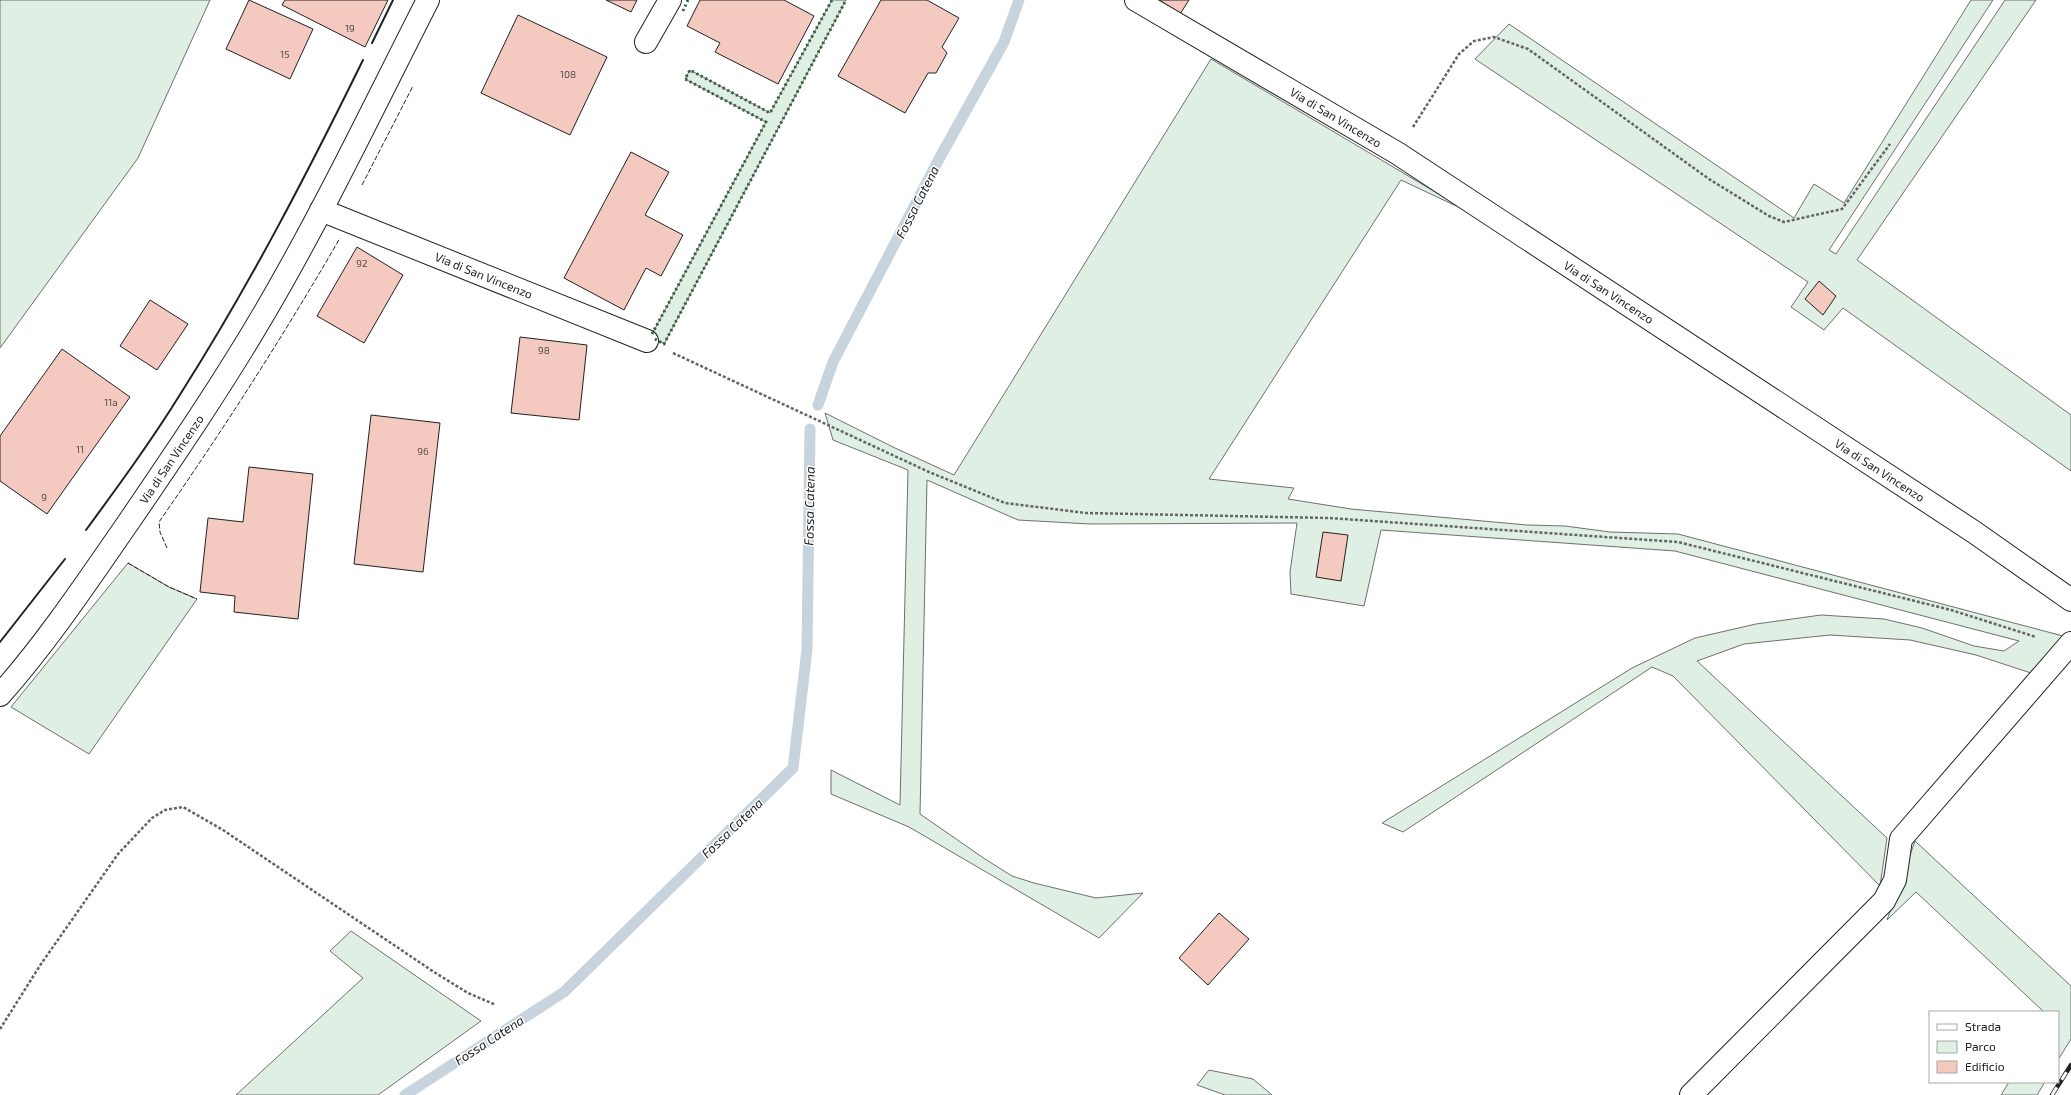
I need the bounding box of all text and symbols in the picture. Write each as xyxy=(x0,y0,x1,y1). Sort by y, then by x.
house number: 19 xyxy=(345,22,355,34)
house number: 15 xyxy=(280,48,290,60)
house number: 108 xyxy=(560,68,576,80)
street label: Via di San Vincenzo xyxy=(1288,84,1384,150)
water label: Fossa Catena xyxy=(892,163,942,241)
street label: Via di San Vincenzo xyxy=(433,249,535,301)
house number: 92 xyxy=(356,257,368,269)
street label: Via di San Vincenzo xyxy=(1562,258,1657,326)
house number: 98 xyxy=(538,344,550,356)
house number: 11a xyxy=(104,396,118,408)
street label: Via di San Vincenzo xyxy=(136,412,206,506)
street label: Via di San Vincenzo xyxy=(1833,436,1928,504)
house number: 11 xyxy=(76,443,84,455)
house number: 96 xyxy=(417,445,429,457)
water label: Fossa Catena xyxy=(800,466,818,546)
house number: 9 xyxy=(41,491,47,503)
water label: Fossa Catena xyxy=(698,795,766,861)
legend xyxy=(1929,1011,2059,1083)
water label: Fossa Catena xyxy=(451,1012,527,1068)
text: Strada xyxy=(1965,1019,2001,1033)
text: Parco xyxy=(1965,1039,1996,1053)
text: Edificio xyxy=(1965,1059,2005,1073)

